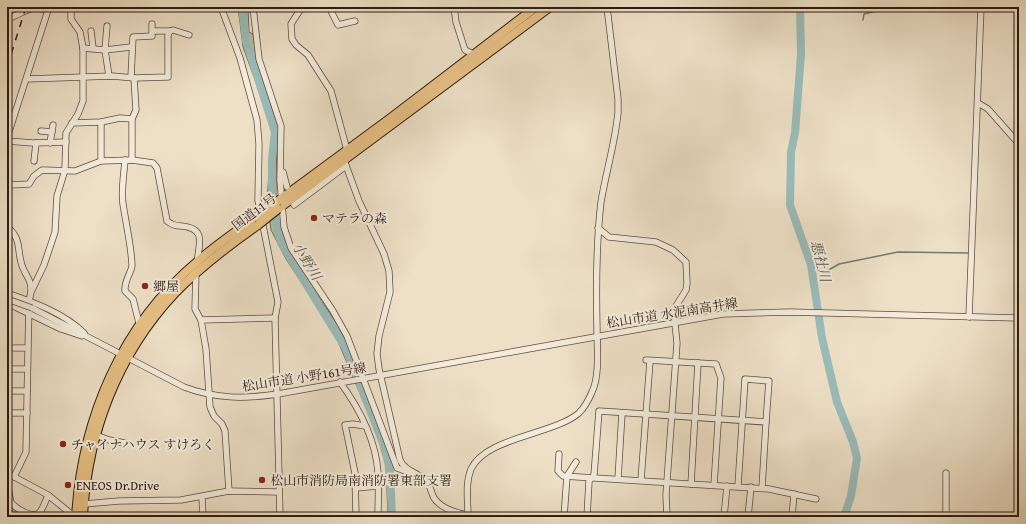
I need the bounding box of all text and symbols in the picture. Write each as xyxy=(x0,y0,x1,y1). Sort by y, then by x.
street label: 国道11号 xyxy=(228,189,280,235)
place label: マテラの森 xyxy=(322,209,387,228)
marker: マテラの森 xyxy=(309,213,319,223)
water label: 小野川 xyxy=(287,238,328,286)
water label: 悪社川 xyxy=(806,238,836,286)
place label: 郷屋 xyxy=(153,277,179,296)
marker: 郷屋 xyxy=(140,281,150,291)
street label: 松山市道 水泥南高井線 xyxy=(605,293,739,333)
street label: 松山市道 小野161号線 xyxy=(240,358,368,396)
place label: チャイナハウス すけろく xyxy=(71,435,215,454)
marker: チャイナハウス すけろく xyxy=(58,439,68,449)
place label: 松山市消防局南消防署東部支署 xyxy=(270,471,452,490)
marker: 松山市消防局南消防署東部支署 xyxy=(257,475,267,485)
place label: ENEOS Dr.Drive xyxy=(76,476,159,495)
marker: ENEOS Dr.Drive xyxy=(63,480,73,490)

